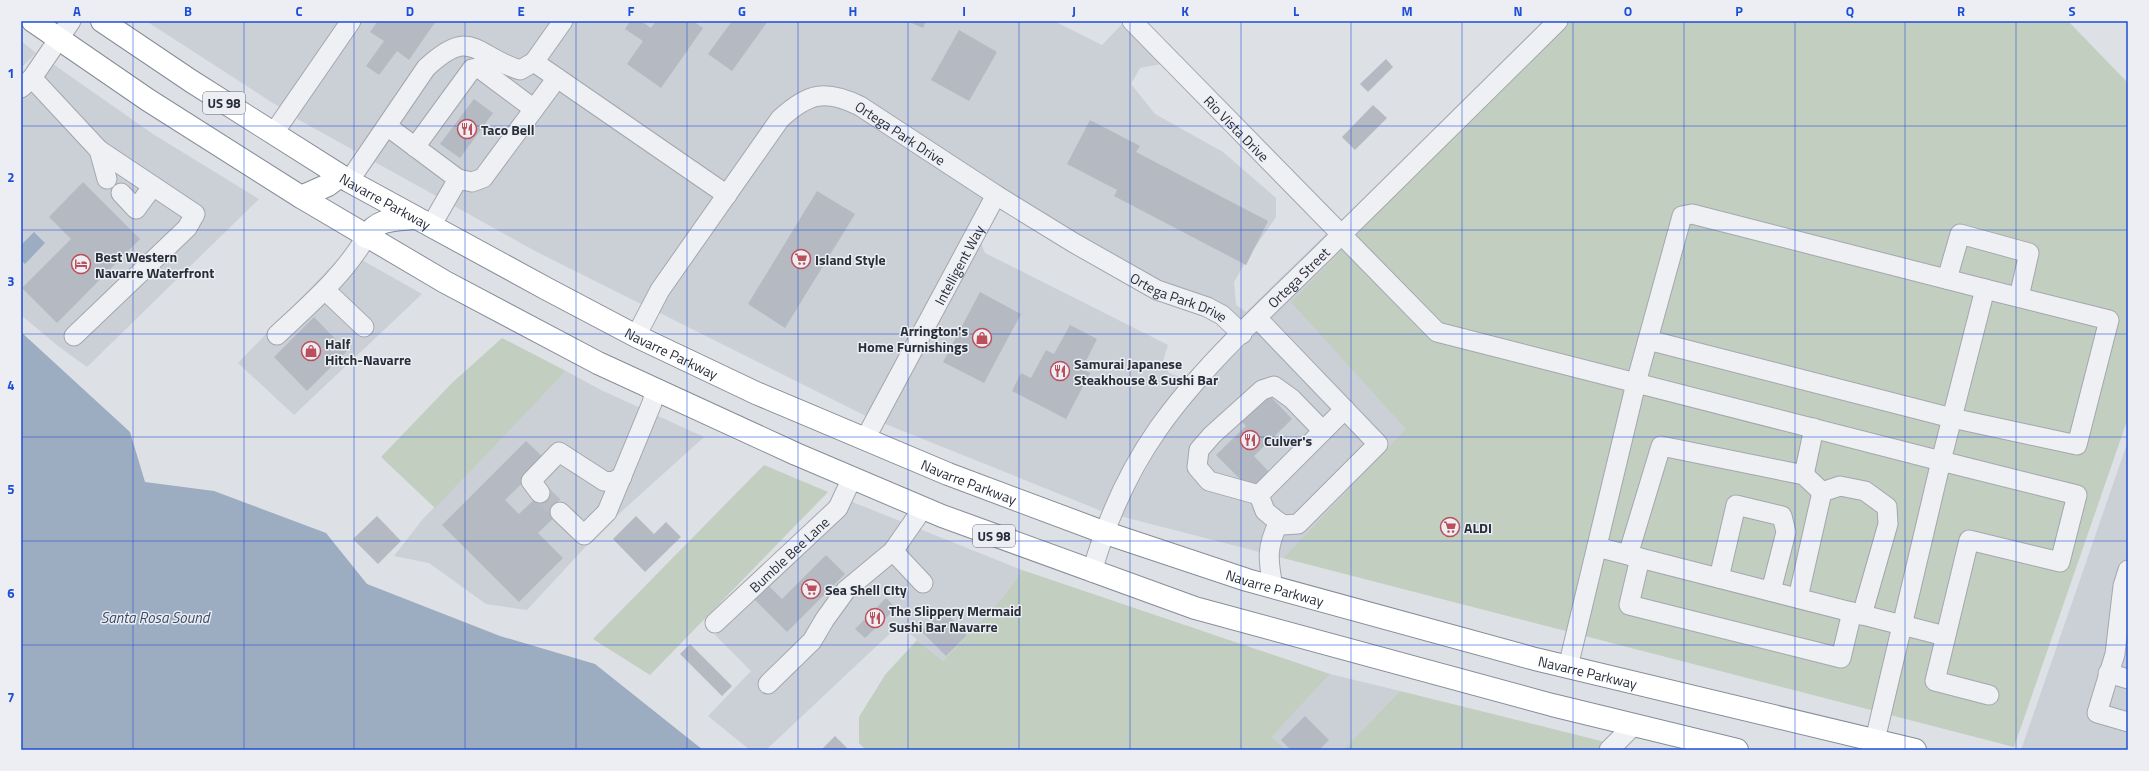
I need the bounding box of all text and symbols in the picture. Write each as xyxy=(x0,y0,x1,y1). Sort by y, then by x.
text: A xyxy=(73,1,81,21)
text: B xyxy=(184,1,192,21)
text: C xyxy=(295,1,303,21)
text: D xyxy=(406,1,414,21)
text: E xyxy=(517,1,525,21)
text: F xyxy=(628,1,635,21)
text: G xyxy=(738,1,746,21)
text: H xyxy=(849,1,857,21)
text: I xyxy=(962,1,966,21)
text: J xyxy=(1072,1,1076,21)
text: K xyxy=(1181,1,1189,21)
text: L xyxy=(1293,1,1299,21)
text: M xyxy=(1401,1,1413,21)
text: N xyxy=(1513,1,1523,21)
text: O xyxy=(1624,1,1632,21)
text: P xyxy=(1735,1,1743,21)
text: Q xyxy=(1846,1,1854,21)
text: R xyxy=(1957,1,1965,21)
text: S xyxy=(2068,1,2076,21)
text: 1 xyxy=(7,63,15,83)
street label: Rio Vista Drive xyxy=(1200,90,1275,166)
road number: US 98 xyxy=(203,92,245,114)
street label: Ortega Park Drive xyxy=(851,95,950,170)
restaurant icon: Taco Bell xyxy=(456,118,478,140)
place label: Taco Bell xyxy=(481,119,534,140)
text: 2 xyxy=(7,167,15,187)
street label: Navarre Parkway xyxy=(336,167,435,234)
street label: Intelligent Way xyxy=(929,221,989,308)
street label: Ortega Street xyxy=(1262,242,1334,312)
place label: Best Western Navarre Waterfront xyxy=(95,246,214,283)
supermarket icon: Island Style xyxy=(790,248,812,270)
place label: Island Style xyxy=(815,249,886,270)
hotel icon: Best Western Navarre Waterfront xyxy=(70,253,92,275)
street label: Ortega Park Drive xyxy=(1127,267,1233,326)
text: 3 xyxy=(7,271,15,291)
place label: Arrington's Home Furnishings xyxy=(858,320,968,357)
street label: Navarre Parkway xyxy=(621,322,722,384)
shop icon: Arrington's Home Furnishings xyxy=(971,327,993,349)
place label: Half Hitch-Navarre xyxy=(325,333,411,370)
shop icon: Half Hitch-Navarre xyxy=(300,340,322,362)
place label: Samurai Japanese Steakhouse & Sushi Bar xyxy=(1074,353,1218,390)
restaurant icon: Samurai Japanese Steakhouse & Sushi Bar xyxy=(1049,360,1071,382)
text: 4 xyxy=(7,375,15,395)
restaurant icon: Culver's xyxy=(1239,429,1261,451)
place label: Culver's xyxy=(1264,430,1313,451)
street label: Navarre Parkway xyxy=(918,453,1020,509)
text: 5 xyxy=(7,479,15,499)
street label: Bumble Bee Lane xyxy=(744,511,833,597)
supermarket icon: ALDI xyxy=(1439,516,1461,538)
place label: ALDI xyxy=(1464,517,1492,538)
road number: US 98 xyxy=(973,525,1015,547)
street label: Navarre Parkway xyxy=(1223,563,1327,611)
supermarket icon: Sea Shell CIty xyxy=(800,578,822,600)
place label: Sea Shell CIty xyxy=(825,579,907,600)
text: 6 xyxy=(7,583,15,603)
place label: The Slippery Mermaid Sushi Bar Navarre xyxy=(889,600,1021,637)
water label: Santa Rosa Sound xyxy=(101,606,211,629)
restaurant icon: The Slippery Mermaid Sushi Bar Navarre xyxy=(864,607,886,629)
street label: Navarre Parkway xyxy=(1536,650,1640,694)
text: 7 xyxy=(7,687,15,707)

